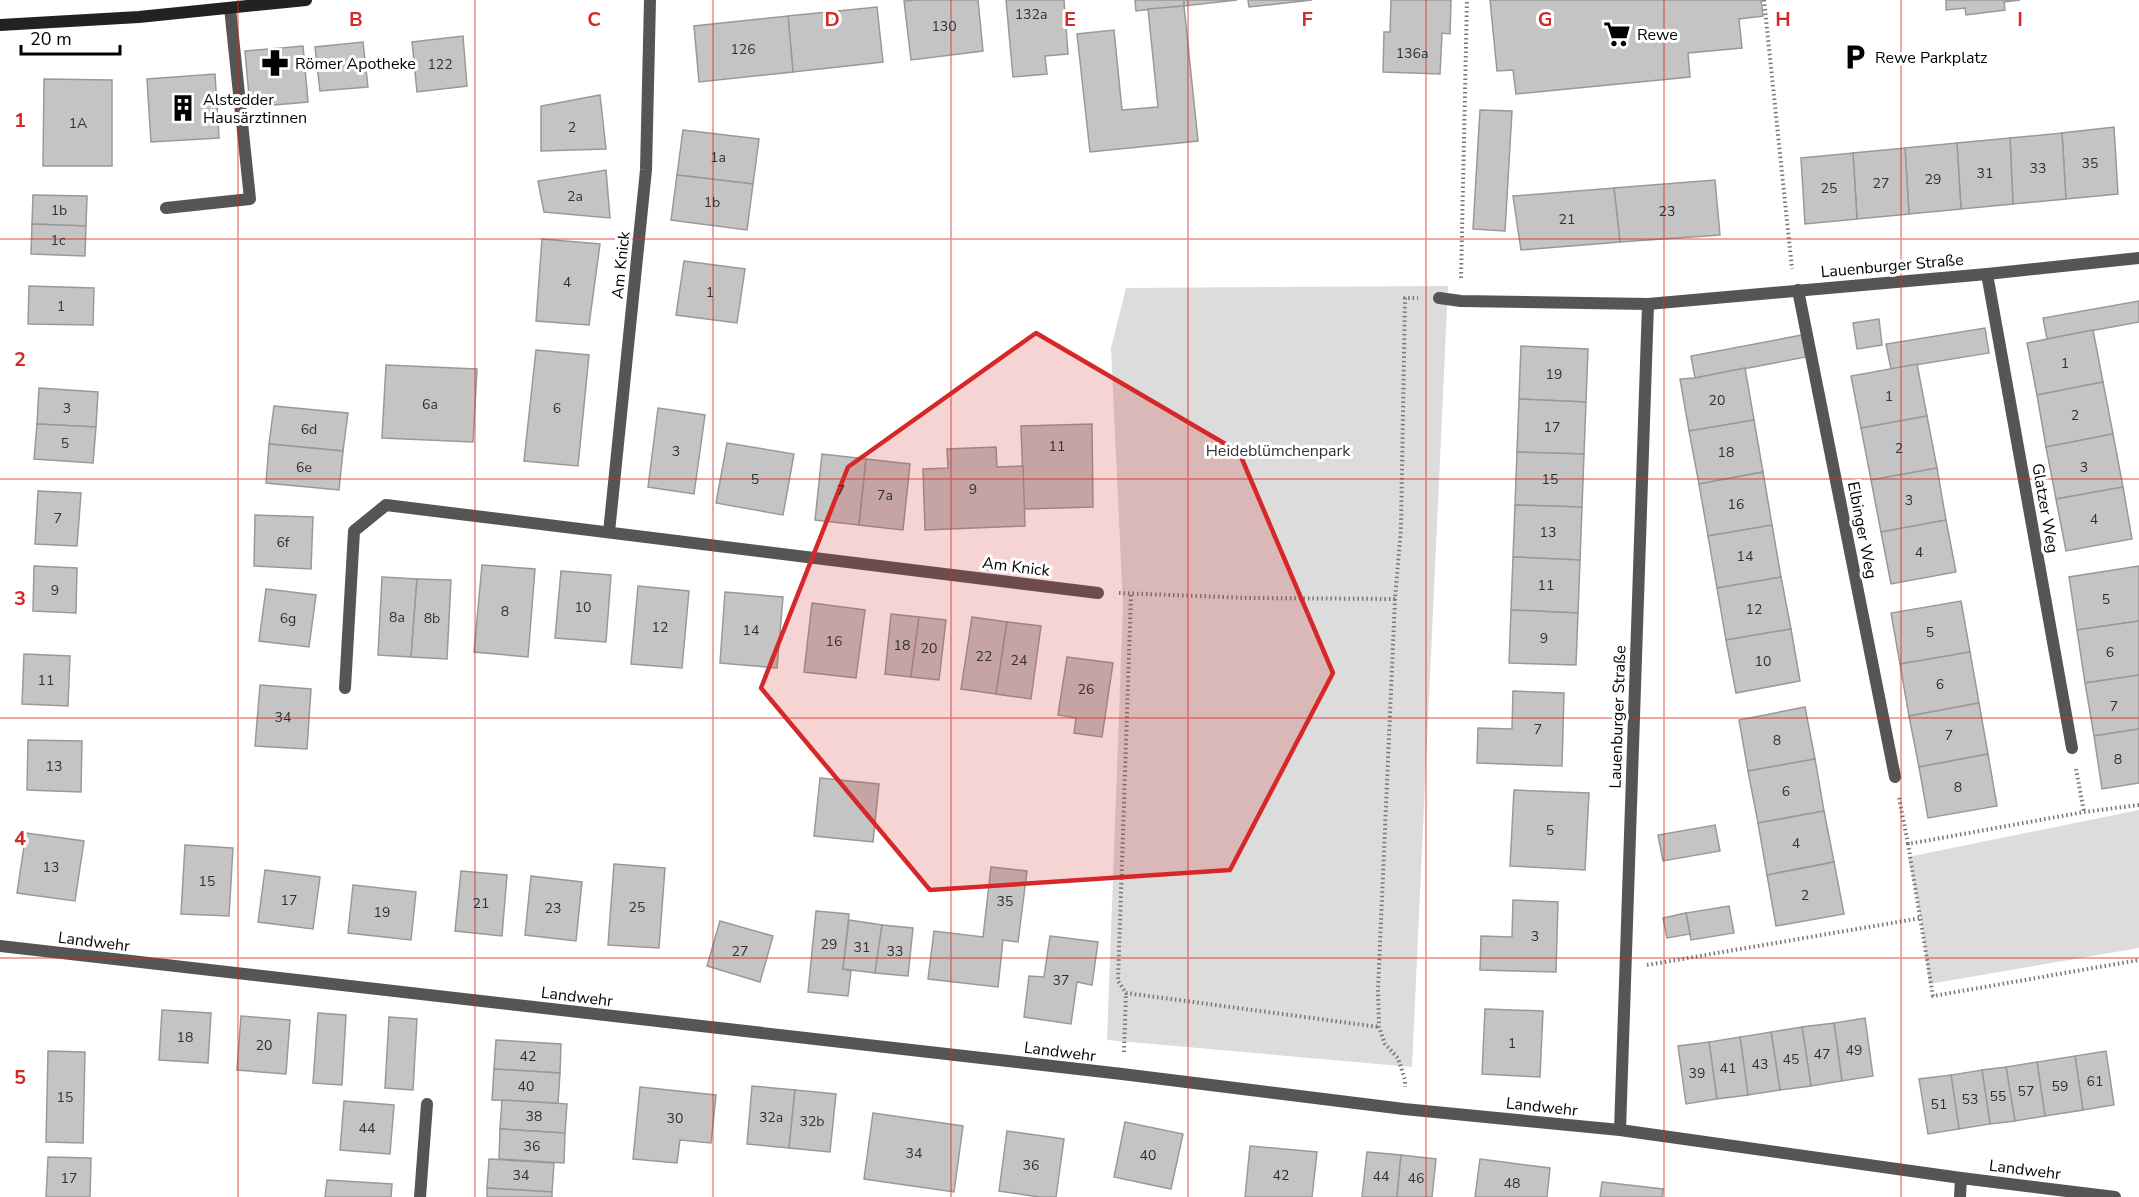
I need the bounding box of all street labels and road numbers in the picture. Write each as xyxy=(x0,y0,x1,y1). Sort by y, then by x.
street label: Am Knick xyxy=(607,229,636,300)
street label: Lauenburger Straße xyxy=(1820,249,1964,283)
street label: Glatzer Weg xyxy=(2026,462,2064,555)
street label: Elbinger Weg xyxy=(1842,480,1882,581)
street label: Am Knick xyxy=(981,552,1052,582)
street label: Lauenburger Straße xyxy=(1605,645,1631,789)
street label: Landwehr xyxy=(57,927,131,957)
street label: Landwehr xyxy=(540,982,614,1012)
street label: Landwehr xyxy=(1023,1037,1097,1067)
street label: Landwehr xyxy=(1505,1092,1579,1122)
street label: Landwehr xyxy=(1988,1155,2062,1185)

